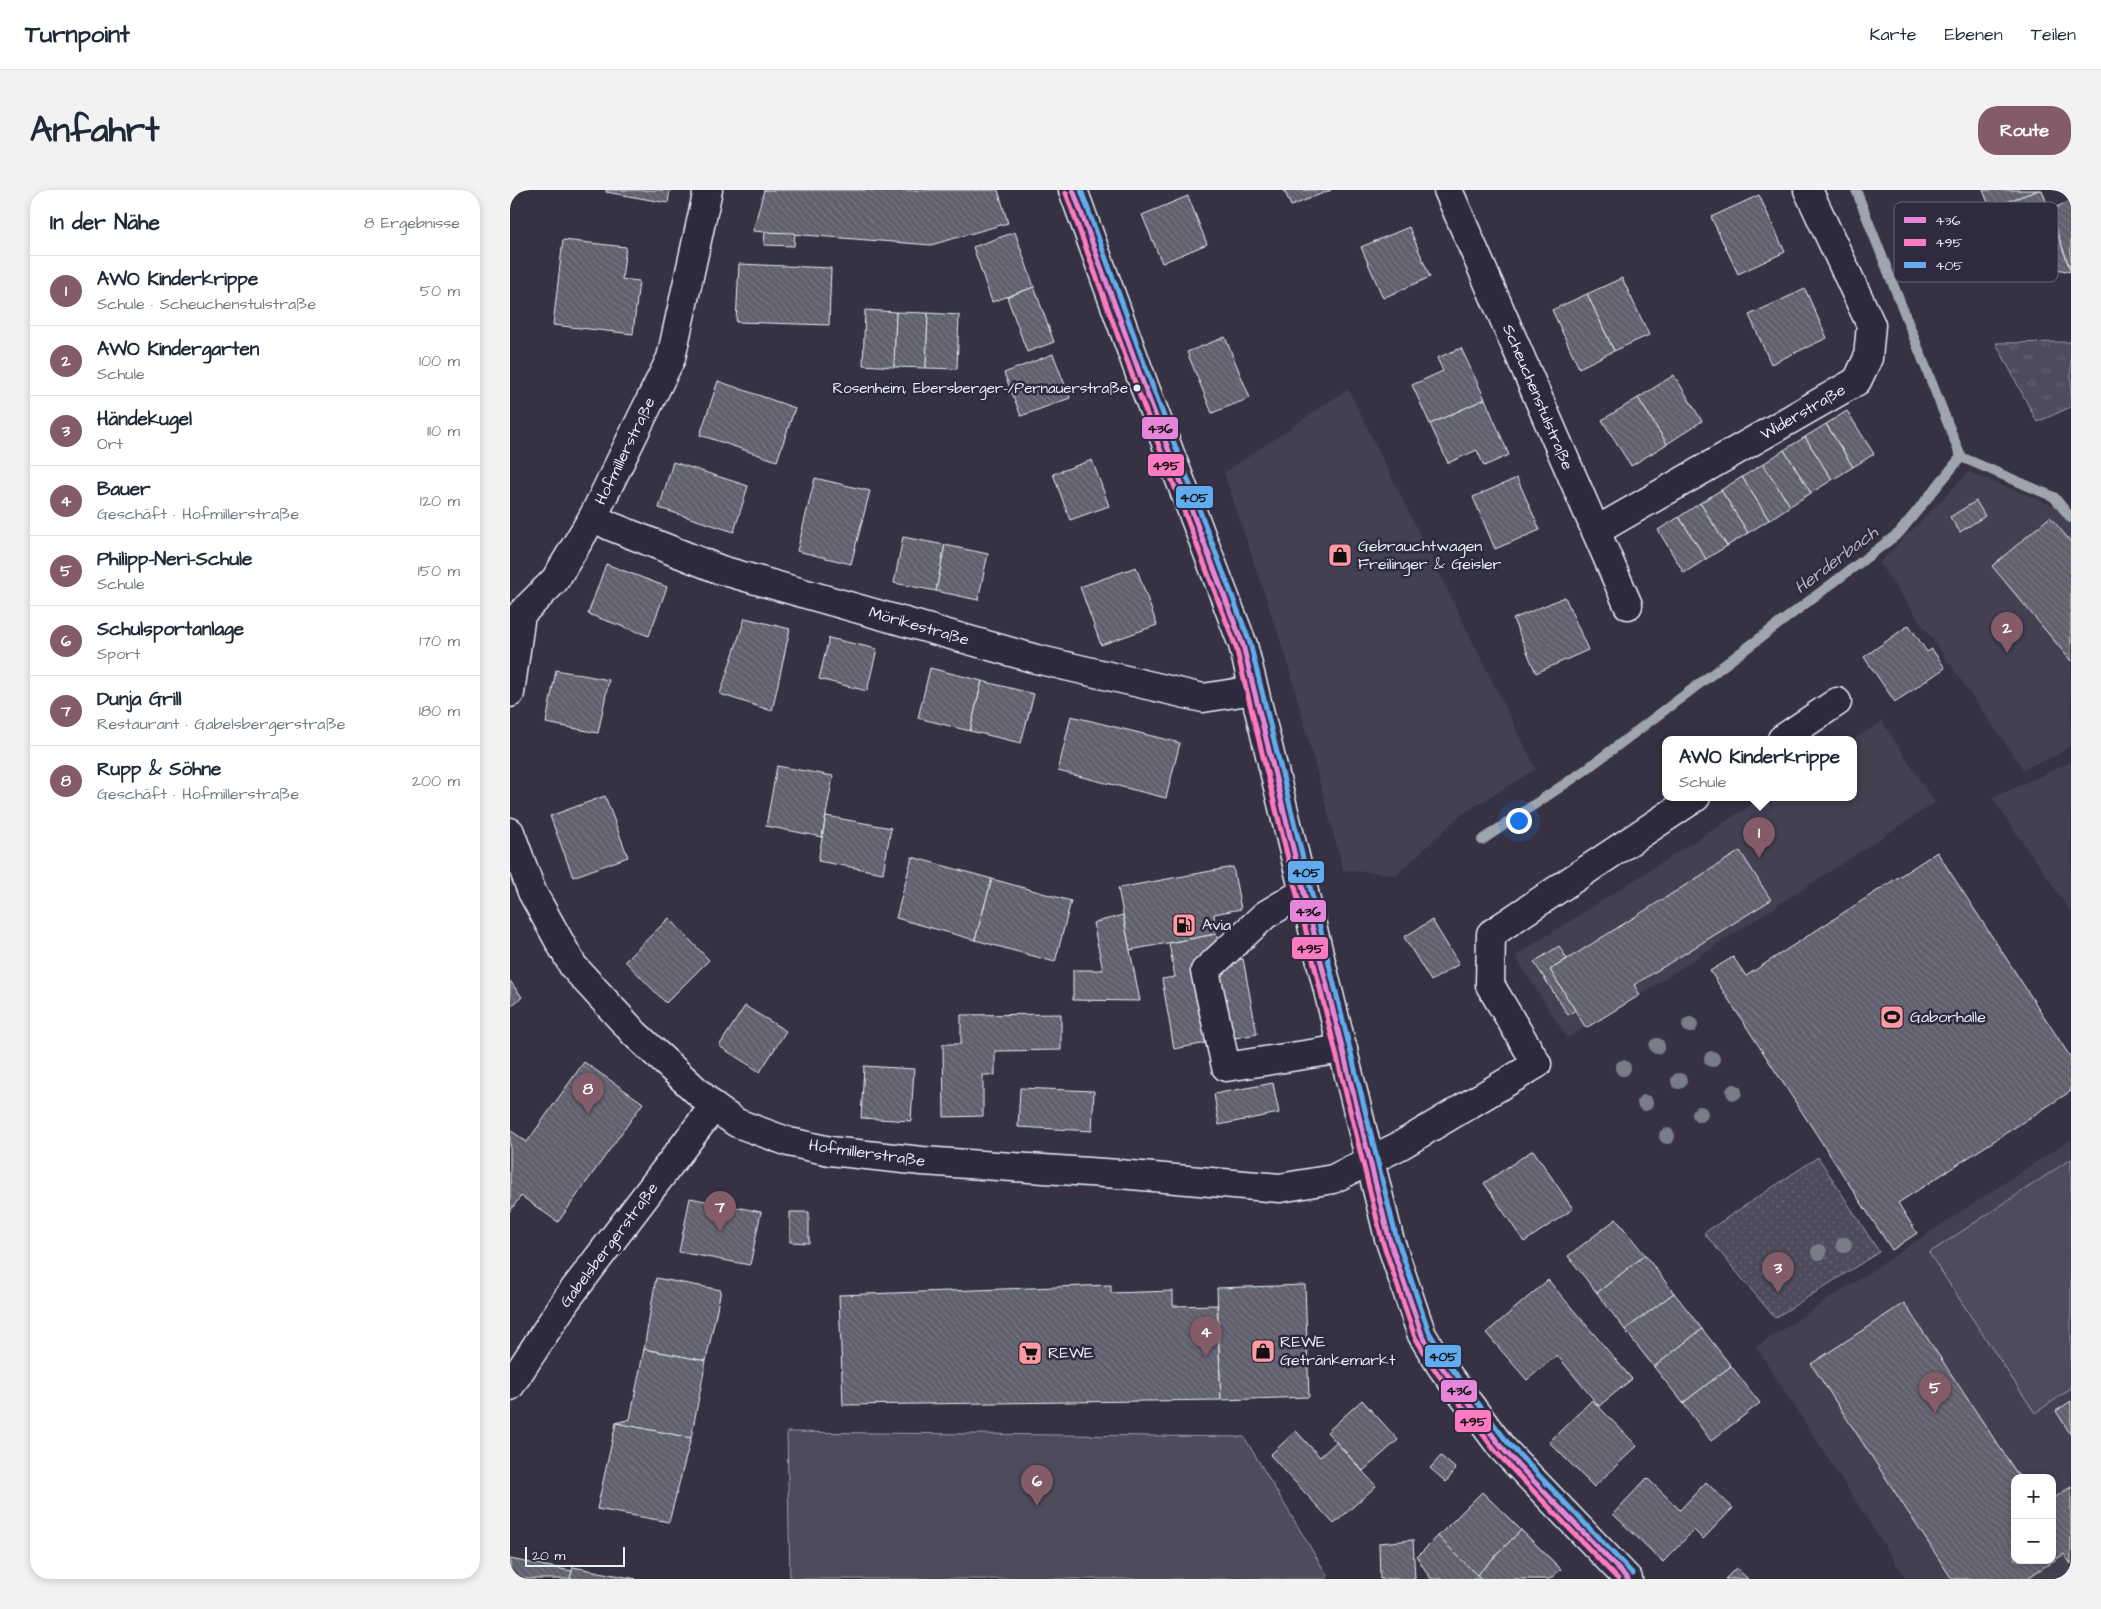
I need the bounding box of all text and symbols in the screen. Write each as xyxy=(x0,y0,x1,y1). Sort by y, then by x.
text: Turnpoint xyxy=(25,18,130,52)
text: Karte xyxy=(1869,22,1917,47)
text: Ebenen xyxy=(1945,22,2003,47)
text: Teilen xyxy=(2031,22,2076,47)
text: Anfahrt xyxy=(30,106,159,155)
button: Route xyxy=(1978,106,2071,155)
legend xyxy=(1894,202,2058,282)
text: In der Nähe xyxy=(50,208,160,237)
text: 436 xyxy=(1935,211,1961,231)
text: 8 Ergebnisse xyxy=(364,212,460,234)
text: 495 xyxy=(1935,233,1963,253)
text: 405 xyxy=(1935,256,1963,276)
text: AWO Kinderkrippe xyxy=(97,266,258,293)
text: 1 xyxy=(65,280,67,302)
text: 50 m xyxy=(420,280,460,302)
text: Schule · Scheuchenstulstraße xyxy=(97,293,316,315)
street label: Scheuchenstulstraße xyxy=(1497,321,1579,474)
text: AWO Kindergarten xyxy=(97,336,259,363)
text: 2 xyxy=(61,350,71,372)
text: 100 m xyxy=(419,350,460,372)
text: Schule xyxy=(97,363,145,385)
place label: Rosenheim, Ebersberger-/Pernauerstraße xyxy=(833,378,1128,400)
street label: Widerstraße xyxy=(1757,379,1850,445)
marker: Rosenheim, Ebersberger-/Pernauerstraße xyxy=(1132,383,1142,393)
street label: Hofmillerstraße xyxy=(589,393,661,508)
text: Händekugel xyxy=(97,406,192,433)
line badge: 436 xyxy=(1141,416,1179,440)
text: 436 xyxy=(1147,419,1173,439)
text: 3 xyxy=(62,420,70,442)
text: 110 m xyxy=(427,420,460,442)
text: Ort xyxy=(97,433,123,455)
line badge: 495 xyxy=(1147,453,1185,477)
text: 495 xyxy=(1152,456,1181,476)
text: Bauer xyxy=(97,476,151,503)
line badge: 405 xyxy=(1175,485,1214,509)
text: 405 xyxy=(1180,488,1209,508)
text: 4 xyxy=(61,490,71,512)
text: 120 m xyxy=(420,490,460,512)
text: Geschäft · Hofmillerstraße xyxy=(97,503,299,525)
water label: Herderbach xyxy=(1789,520,1884,600)
place label: Gebrauchtwagen Freilinger & Geisler xyxy=(1358,535,1502,576)
shop icon: Gebrauchtwagen Freilinger & Geisler xyxy=(1327,542,1353,568)
text: Philipp-Neri-Schule xyxy=(97,546,252,573)
text: 5 xyxy=(60,560,72,582)
text: 150 m xyxy=(418,560,460,582)
text: Schule xyxy=(97,573,145,595)
street label: Mörikestraße xyxy=(866,601,972,651)
pin: 2 xyxy=(1991,612,2023,653)
text: Schulsportanlage xyxy=(97,616,244,643)
text: 6 xyxy=(61,630,71,652)
text: 170 m xyxy=(419,630,460,652)
text: Sport xyxy=(97,643,140,665)
text: Dunja Grill xyxy=(97,686,182,713)
text: 7 xyxy=(61,700,71,722)
text: 180 m xyxy=(419,700,460,722)
text: Restaurant · Gabelsbergerstraße xyxy=(97,713,345,735)
popup xyxy=(1662,736,1857,801)
text: AWO Kinderkrippe xyxy=(1679,744,1840,771)
text: Rupp & Söhne xyxy=(97,756,221,783)
text: 8 xyxy=(61,770,71,792)
text: 200 m xyxy=(412,770,460,792)
text: Schule xyxy=(1679,771,1727,793)
text: Geschäft · Hofmillerstraße xyxy=(97,783,299,805)
your location xyxy=(1506,808,1532,834)
pin: 1 xyxy=(1743,817,1775,858)
line badge: 405 xyxy=(1287,860,1325,884)
text: 405 xyxy=(1292,863,1321,883)
line badge: 436 xyxy=(1289,899,1327,923)
text: 436 xyxy=(1295,902,1321,922)
fuel station icon: Avia xyxy=(1171,912,1197,938)
place label: Avia xyxy=(1202,914,1231,936)
line badge: 495 xyxy=(1291,936,1329,960)
text: 495 xyxy=(1296,939,1325,959)
sports icon: Gaborhalle xyxy=(1879,1004,1905,1030)
place label: Gaborhalle xyxy=(1910,1006,1986,1028)
pin: 8 xyxy=(572,1073,604,1114)
street label: Hofmillerstraße xyxy=(807,1134,927,1172)
street label: Gabelsbergerstraße xyxy=(555,1178,664,1313)
pin: 7 xyxy=(704,1191,736,1232)
pin: 3 xyxy=(1762,1252,1794,1293)
pin: 4 xyxy=(1190,1316,1222,1357)
place label: REWE Getränkemarkt xyxy=(1280,1331,1396,1371)
shop icon: REWE Getränkemarkt xyxy=(1250,1338,1276,1364)
supermarket icon: REWE xyxy=(1017,1340,1043,1366)
place label: REWE xyxy=(1048,1342,1094,1364)
line badge: 405 xyxy=(1424,1344,1462,1368)
text: 405 xyxy=(1429,1347,1458,1367)
pin: 5 xyxy=(1919,1372,1951,1413)
line badge: 436 xyxy=(1440,1379,1478,1403)
text: 436 xyxy=(1446,1381,1472,1401)
line badge: 495 xyxy=(1454,1409,1492,1433)
text: 495 xyxy=(1459,1412,1488,1432)
pin: 6 xyxy=(1021,1465,1053,1506)
map controls xyxy=(2011,1474,2056,1564)
button: + xyxy=(2011,1474,2056,1519)
button: − xyxy=(2011,1519,2056,1564)
scale bar xyxy=(525,1544,625,1567)
text: 20 m xyxy=(532,1546,565,1566)

